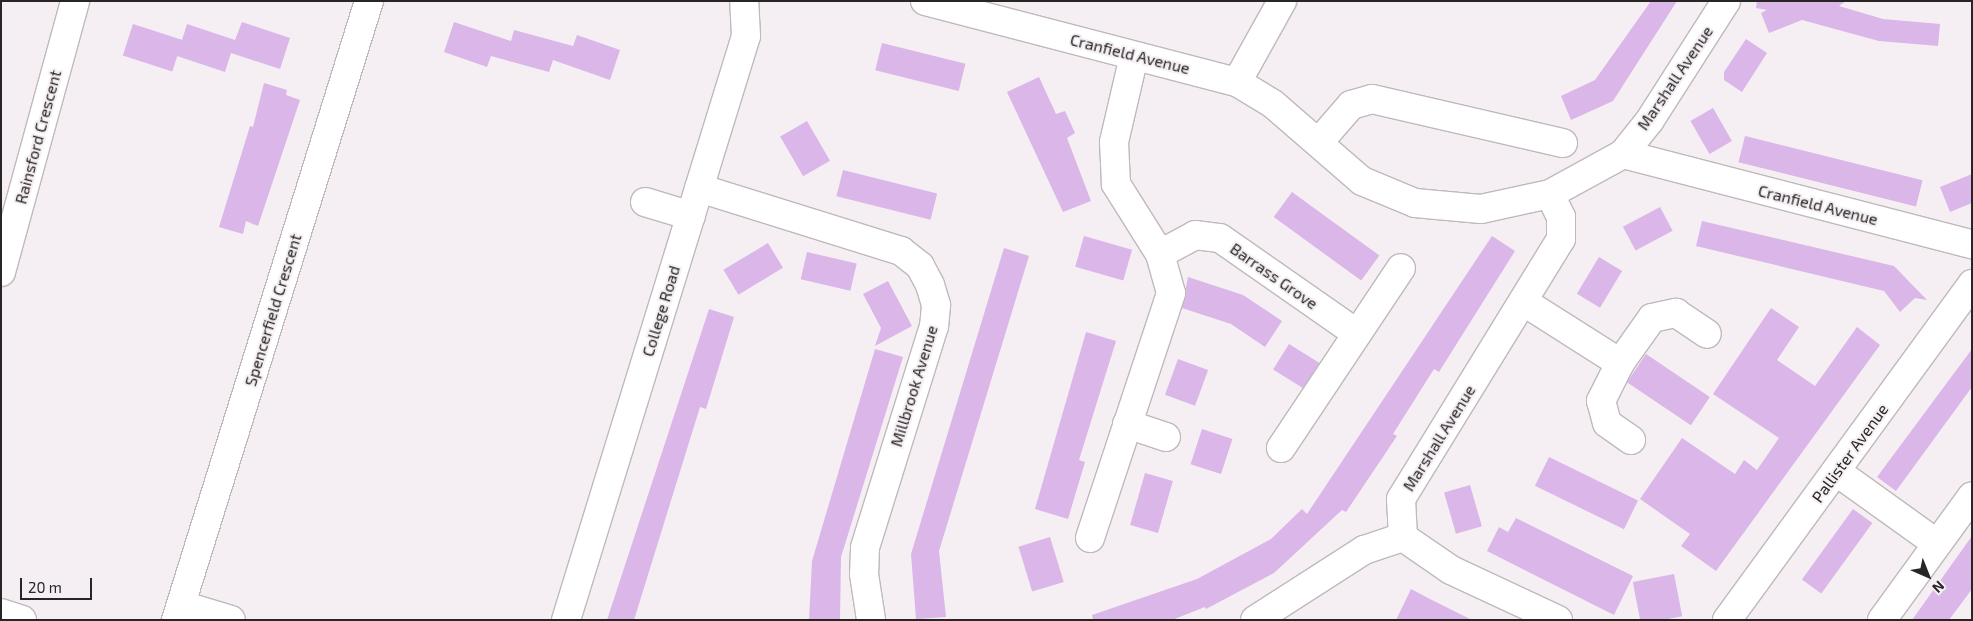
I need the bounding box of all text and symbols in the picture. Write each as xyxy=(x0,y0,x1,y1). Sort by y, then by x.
street label: Marshall Avenue xyxy=(1633,22,1717,134)
street label: Cranfield Avenue xyxy=(1068,30,1192,78)
street label: Rainsford Crescent xyxy=(11,68,65,206)
street label: Cranfield Avenue xyxy=(1756,181,1880,229)
street label: Spencerfield Crescent xyxy=(241,231,305,389)
street label: Barrass Grove xyxy=(1227,239,1321,313)
street label: College Road xyxy=(638,263,684,359)
street label: Millbrook Avenue xyxy=(886,323,942,449)
street label: Marshall Avenue xyxy=(1398,381,1480,495)
street label: Pallister Avenue xyxy=(1808,400,1892,506)
north arrow xyxy=(1903,551,1953,601)
scale bar xyxy=(22,568,95,600)
text: 20 m xyxy=(28,578,62,596)
text: N xyxy=(1929,578,1948,597)

